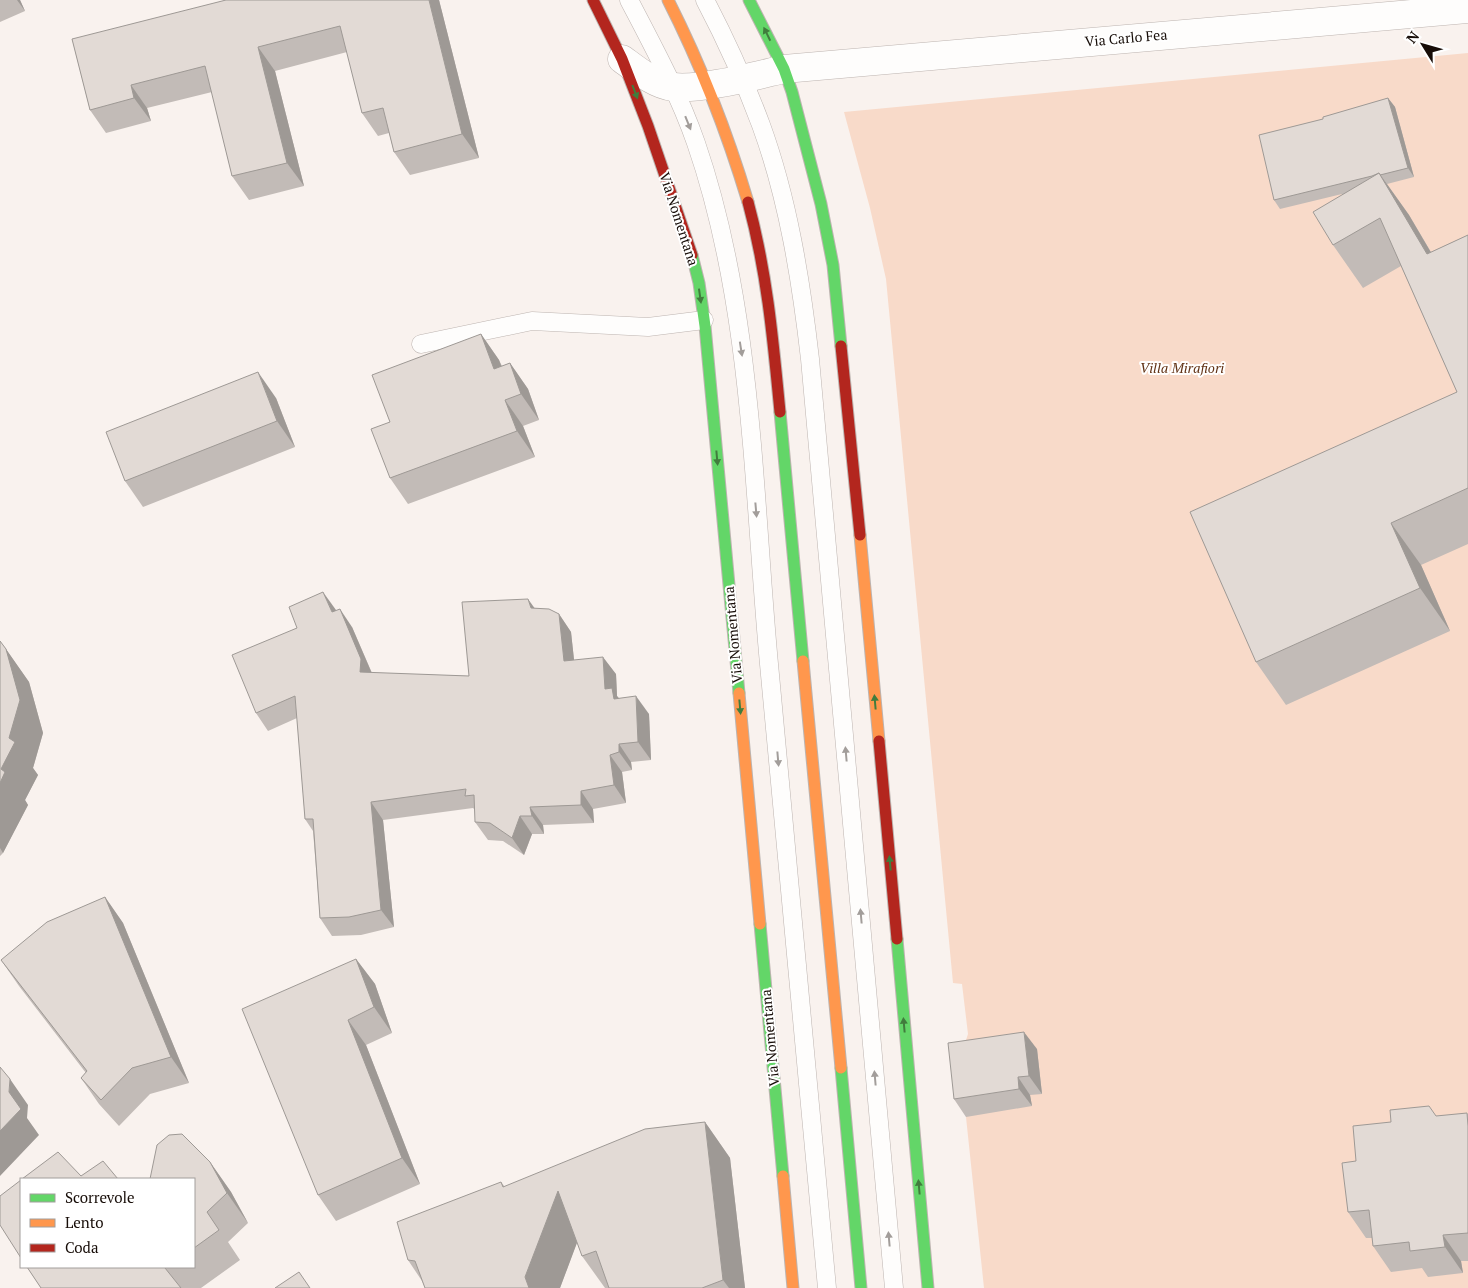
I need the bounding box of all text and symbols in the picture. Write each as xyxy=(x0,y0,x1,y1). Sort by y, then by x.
north arrow xyxy=(1398,20,1448,70)
street label: Via Carlo Fea xyxy=(1084,24,1168,51)
one-way arrow xyxy=(763,27,771,41)
text: N xyxy=(1401,27,1423,47)
one-way arrow xyxy=(631,85,639,100)
one-way arrow xyxy=(684,116,692,130)
street label: Via Nomentana xyxy=(655,170,704,268)
one-way arrow xyxy=(697,288,705,304)
one-way arrow xyxy=(737,341,745,357)
park label: Villa Mirafiori xyxy=(1140,358,1224,377)
one-way arrow xyxy=(713,450,721,466)
one-way arrow xyxy=(752,503,760,519)
street label: Via Nomentana xyxy=(719,586,746,684)
one-way arrow xyxy=(871,693,879,709)
one-way arrow xyxy=(736,699,744,715)
one-way arrow xyxy=(842,746,850,762)
one-way arrow xyxy=(774,752,782,768)
one-way arrow xyxy=(886,855,894,871)
one-way arrow xyxy=(856,907,864,923)
street label: Via Nomentana xyxy=(756,989,783,1087)
one-way arrow xyxy=(900,1017,908,1033)
one-way arrow xyxy=(871,1069,879,1085)
legend xyxy=(20,1178,195,1268)
one-way arrow xyxy=(915,1179,923,1195)
text: Scorrevole xyxy=(65,1187,135,1207)
text: Lento xyxy=(65,1212,104,1232)
one-way arrow xyxy=(885,1231,893,1247)
text: Coda xyxy=(65,1237,99,1257)

